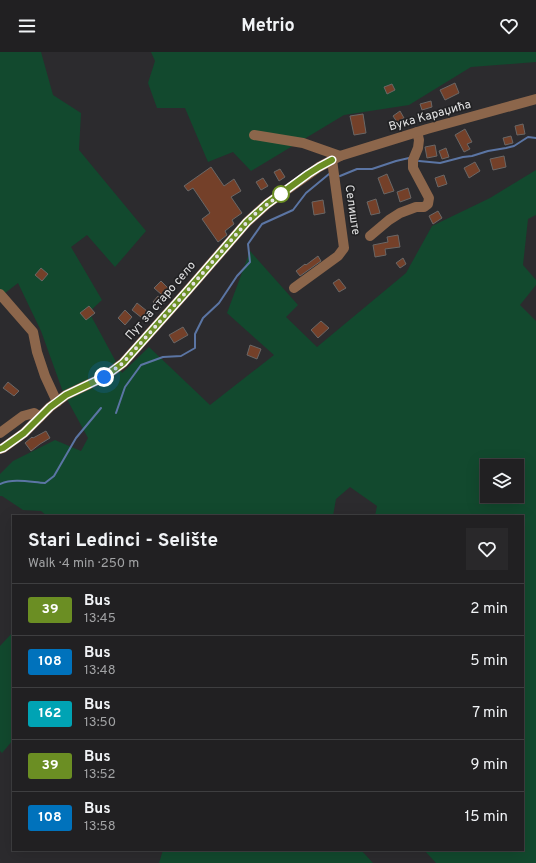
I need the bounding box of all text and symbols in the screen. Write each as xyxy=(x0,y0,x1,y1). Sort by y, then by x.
icon: menu xyxy=(16,15,38,37)
text: Metrio xyxy=(241,15,295,38)
icon: heart xyxy=(498,15,520,37)
street label: Вука Караџића xyxy=(387,97,473,135)
street label: Селиште xyxy=(341,184,363,236)
unlabelled marker xyxy=(272,185,290,203)
street label: Пут за старо село xyxy=(122,258,200,344)
your location xyxy=(94,367,114,387)
map controls xyxy=(480,459,524,503)
button: layers xyxy=(480,459,524,503)
button: heart xyxy=(466,528,508,570)
text: Stari Ledinci - Selište xyxy=(28,529,218,553)
text: Walk · 4 min · 250 m xyxy=(28,556,139,572)
text: Bus xyxy=(84,592,111,611)
text: 2 min xyxy=(470,600,508,619)
text: 39 xyxy=(42,601,58,618)
text: 13:45 xyxy=(84,611,116,627)
text: Bus xyxy=(84,644,111,663)
text: 5 min xyxy=(470,652,508,671)
text: 108 xyxy=(38,653,62,670)
text: 13:48 xyxy=(84,663,116,679)
text: Bus xyxy=(84,696,111,715)
text: 7 min xyxy=(472,704,508,723)
text: 162 xyxy=(39,705,61,722)
text: 13:50 xyxy=(84,715,116,731)
text: Bus xyxy=(84,748,111,767)
text: 9 min xyxy=(471,756,508,775)
text: 39 xyxy=(42,757,58,774)
text: 13:52 xyxy=(84,767,116,783)
text: Bus xyxy=(84,800,111,819)
text: 15 min xyxy=(465,808,508,827)
text: 108 xyxy=(38,809,62,826)
text: 13:58 xyxy=(84,819,116,835)

